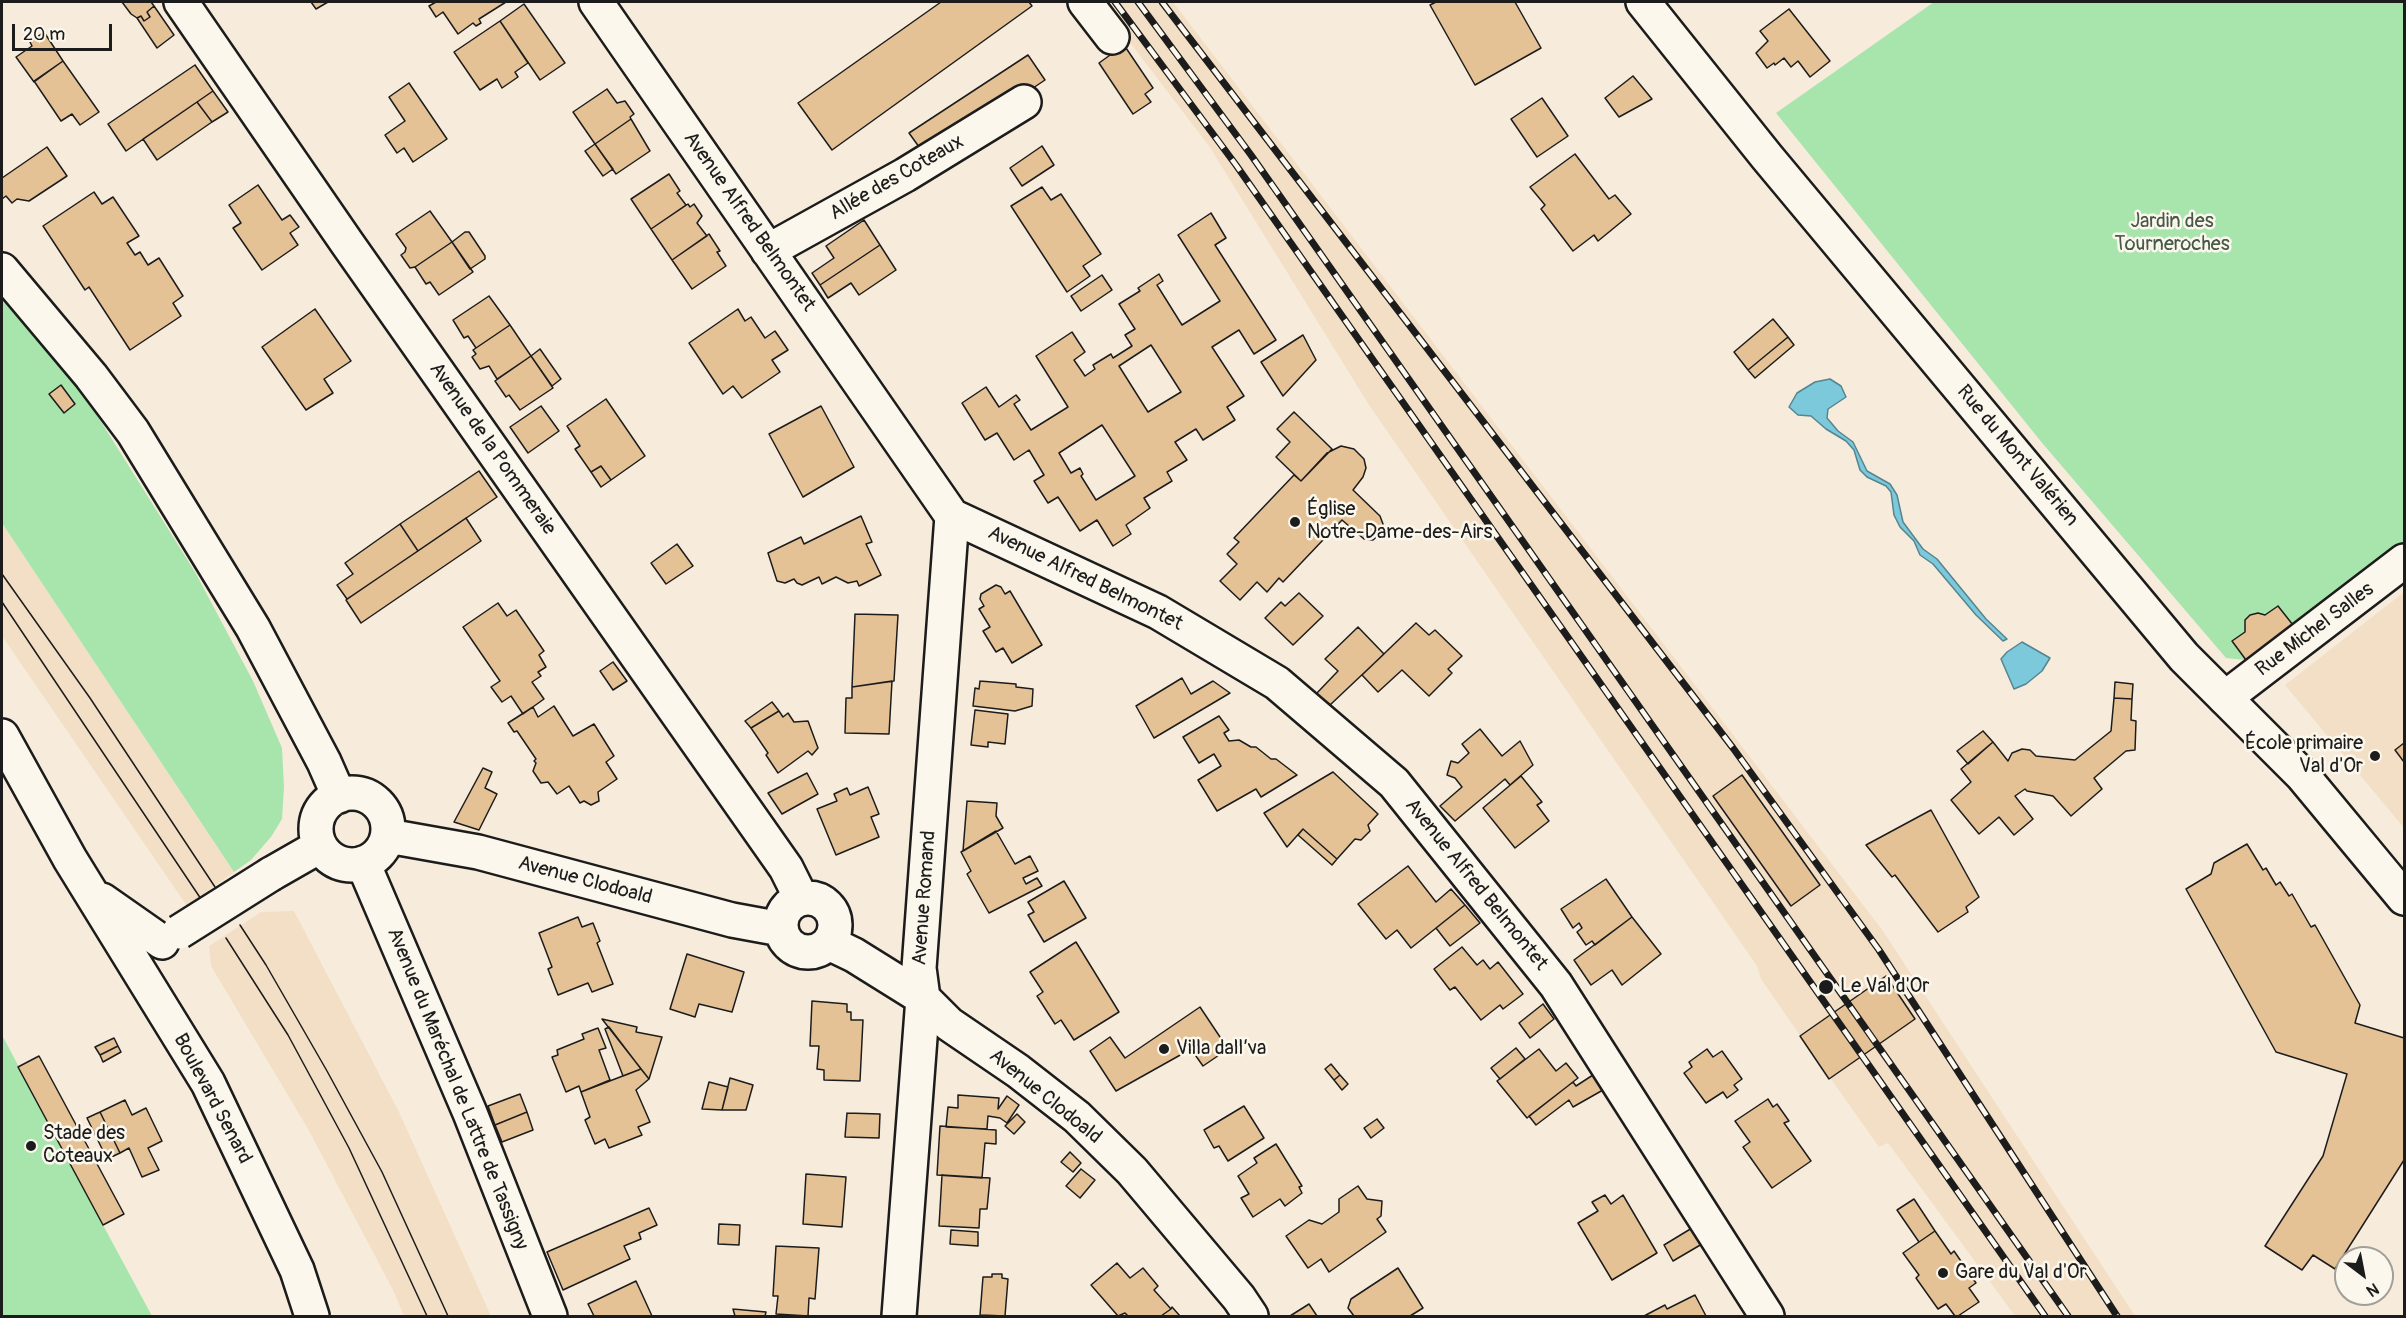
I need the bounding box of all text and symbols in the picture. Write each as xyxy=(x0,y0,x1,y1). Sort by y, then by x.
scale bar xyxy=(15,12,116,50)
text: 20 m xyxy=(23,23,65,46)
street label: Avenue Alfred Belmontet xyxy=(678,128,820,316)
street label: Allée des Coteaux xyxy=(826,130,968,226)
park label: Jardin des Tourneroches xyxy=(2114,210,2230,257)
street label: Avenue de la Pommeraie xyxy=(423,358,561,540)
street label: Rue du Mont Valérien xyxy=(1951,381,2083,531)
place label: Église Notre-Dame-des-Airs xyxy=(1307,498,1492,545)
marker: Église Notre-Dame-des-Airs xyxy=(1288,515,1302,529)
street label: Avenue Alfred Belmontet xyxy=(984,521,1186,637)
street label: Rue Michel Salles xyxy=(2251,578,2379,682)
place label: École primaire Val d'Or xyxy=(2245,732,2363,779)
marker: École primaire Val d'Or xyxy=(2368,749,2382,763)
street label: Avenue Alfred Belmontet xyxy=(1399,794,1553,976)
street label: Avenue Romand xyxy=(908,830,942,966)
street label: Avenue Clodoald xyxy=(515,852,655,910)
street label: Avenue du Maréchal de Lattre de Tassigny xyxy=(381,925,533,1253)
place label: Le Val d'Or xyxy=(1840,975,1929,999)
marker: Le Val d'Or xyxy=(1817,978,1835,996)
street label: Boulevard Senard xyxy=(168,1030,256,1168)
place label: Villa dall’va xyxy=(1176,1037,1266,1061)
marker: Villa dall’va xyxy=(1157,1042,1171,1056)
street label: Avenue Clodoald xyxy=(984,1044,1106,1150)
place label: Stade des Coteaux xyxy=(43,1122,125,1169)
marker: Stade des Coteaux xyxy=(24,1139,38,1153)
north arrow xyxy=(2334,1246,2394,1306)
place label: Gare du Val d'Or xyxy=(1955,1261,2087,1285)
marker: Gare du Val d'Or xyxy=(1936,1266,1950,1280)
text: N xyxy=(2363,1278,2382,1301)

